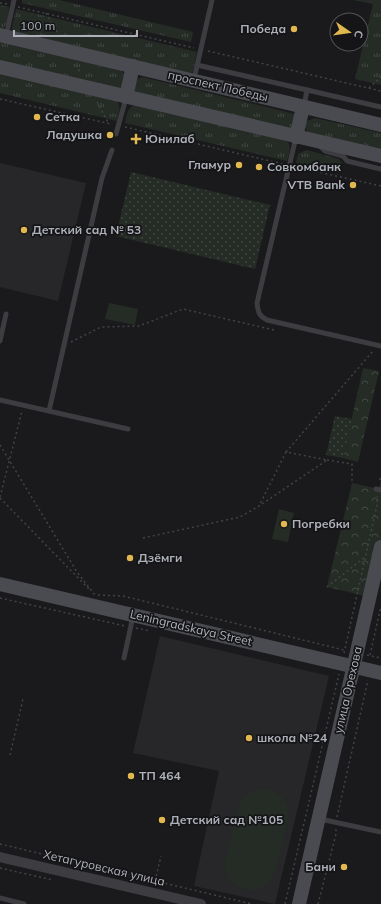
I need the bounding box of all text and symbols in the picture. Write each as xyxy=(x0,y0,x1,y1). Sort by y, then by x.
scale bar xyxy=(14,12,137,38)
north arrow xyxy=(329,12,369,52)
text: 100 m xyxy=(20,18,55,33)
place label: Победа xyxy=(240,21,286,36)
marker: Победа xyxy=(289,24,299,34)
text: С xyxy=(351,29,366,40)
street label: проспект Победы xyxy=(167,67,270,104)
place label: Сетка xyxy=(45,109,80,124)
marker: Сетка xyxy=(32,112,42,122)
place label: Ладушка xyxy=(46,127,102,142)
marker: Ладушка xyxy=(105,130,115,140)
place label: Юнилаб xyxy=(145,131,195,146)
marker: Юнилаб xyxy=(130,133,142,145)
place label: Гламур xyxy=(188,157,231,172)
place label: Совкомбанк xyxy=(267,159,341,174)
marker: Гламур xyxy=(234,160,244,170)
marker: Совкомбанк xyxy=(254,162,264,172)
place label: VTB Bank xyxy=(287,177,345,192)
marker: VTB Bank xyxy=(348,180,358,190)
place label: Детский сад № 53 xyxy=(32,222,141,237)
marker: Детский сад № 53 xyxy=(19,225,29,235)
place label: Погребки xyxy=(292,516,350,531)
marker: Погребки xyxy=(279,519,289,529)
place label: Дзёмги xyxy=(138,550,182,565)
marker: Дзёмги xyxy=(125,553,135,563)
street label: Leningradskaya Street xyxy=(129,606,254,649)
street label: улица Орехова xyxy=(330,645,365,735)
place label: школа №24 xyxy=(257,730,327,745)
marker: школа №24 xyxy=(244,733,254,743)
place label: ТП 464 xyxy=(139,768,181,783)
marker: ТП 464 xyxy=(126,771,136,781)
place label: Детский сад №105 xyxy=(170,812,283,827)
marker: Детский сад №105 xyxy=(157,815,167,825)
street label: Хетагуровская улица xyxy=(42,846,166,889)
place label: Бани xyxy=(305,859,336,874)
marker: Бани xyxy=(339,862,349,872)

